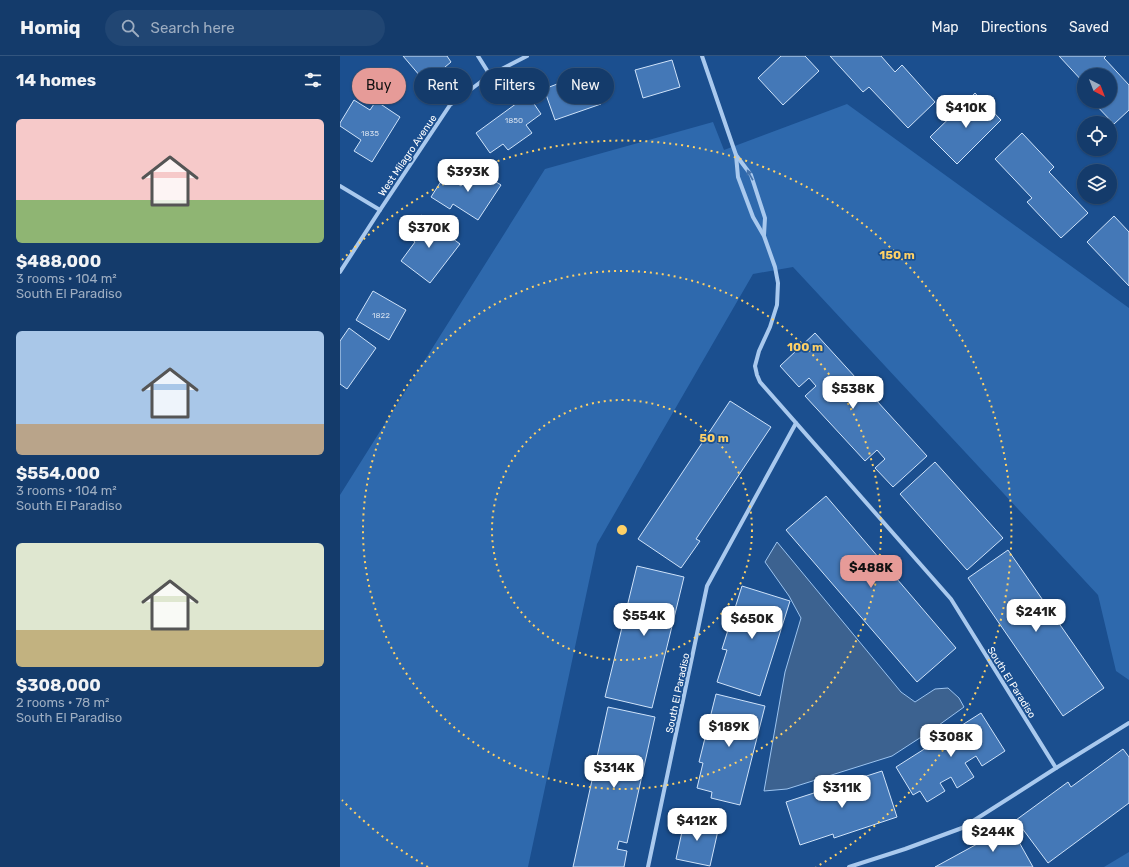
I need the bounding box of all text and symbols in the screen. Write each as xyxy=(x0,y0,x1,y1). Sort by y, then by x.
search box xyxy=(105,10,385,46)
text: Homiq xyxy=(20,16,81,39)
icon: search xyxy=(119,17,141,39)
text: Search here xyxy=(151,19,235,37)
text: Map xyxy=(932,19,959,36)
text: Directions xyxy=(981,19,1047,36)
text: Saved xyxy=(1069,19,1109,36)
chip: Buy xyxy=(352,68,406,104)
chip: Rent xyxy=(414,68,472,104)
chip: Filters xyxy=(480,68,549,104)
chip: New xyxy=(557,68,614,104)
north arrow xyxy=(1077,68,1117,108)
map controls xyxy=(1077,68,1117,204)
icon: filters xyxy=(302,69,324,91)
text: 14 homes xyxy=(16,70,96,90)
pin: $410K xyxy=(938,95,994,129)
text: $410K xyxy=(945,100,987,115)
street label: West Milagro Avenue xyxy=(376,112,440,199)
house number: 1850 xyxy=(505,116,523,125)
button: locate xyxy=(1077,116,1117,156)
house number: 1835 xyxy=(361,129,379,138)
icon: home xyxy=(134,145,206,217)
pin: $393K xyxy=(440,159,496,193)
text: $393K xyxy=(447,164,489,179)
button: layers xyxy=(1077,164,1117,204)
one-way arrow xyxy=(746,169,753,181)
pin: $370K xyxy=(401,215,457,249)
text: $370K xyxy=(408,220,450,235)
text: 150 m xyxy=(879,248,915,262)
text: $488,000 xyxy=(16,251,101,271)
text: 3 rooms · 104 m² xyxy=(16,271,117,286)
text: South El Paradiso xyxy=(16,286,122,301)
house number: 1822 xyxy=(372,311,390,320)
text: 100 m xyxy=(787,340,823,354)
icon: home xyxy=(134,357,206,429)
pin: $538K xyxy=(825,376,881,410)
text: $538K xyxy=(831,381,875,396)
text: 50 m xyxy=(699,431,729,445)
text: $554,000 xyxy=(16,463,100,483)
text: 3 rooms · 104 m² xyxy=(16,483,117,498)
text: South El Paradiso xyxy=(16,498,122,513)
centre of rings xyxy=(615,523,629,537)
pin: $488K xyxy=(843,555,899,589)
text: $488K xyxy=(849,560,893,575)
icon: home xyxy=(134,569,206,641)
pin: $241K xyxy=(1008,599,1064,633)
pin: $554K xyxy=(616,603,672,637)
text: $241K xyxy=(1016,604,1056,619)
pin: $650K xyxy=(724,606,780,640)
text: $554K xyxy=(623,608,665,623)
text: $650K xyxy=(730,611,774,626)
street label: South El Paradiso xyxy=(984,645,1038,721)
street label: South El Paradiso xyxy=(664,652,692,734)
text: $308,000 xyxy=(16,675,101,695)
text: 2 rooms · 78 m² xyxy=(16,695,110,710)
text: South El Paradiso xyxy=(16,710,122,725)
pin: $189K xyxy=(701,714,757,748)
text: $189K xyxy=(709,719,749,734)
pin: $308K xyxy=(923,724,979,758)
text: $308K xyxy=(929,729,973,744)
pin: $314K xyxy=(586,755,642,789)
text: $314K xyxy=(593,760,635,775)
pin: $311K xyxy=(814,775,870,809)
text: $311K xyxy=(823,780,861,795)
pin: $412K xyxy=(669,808,725,842)
text: $412K xyxy=(677,813,717,828)
pin: $244K xyxy=(965,819,1021,853)
text: $244K xyxy=(971,824,1015,839)

